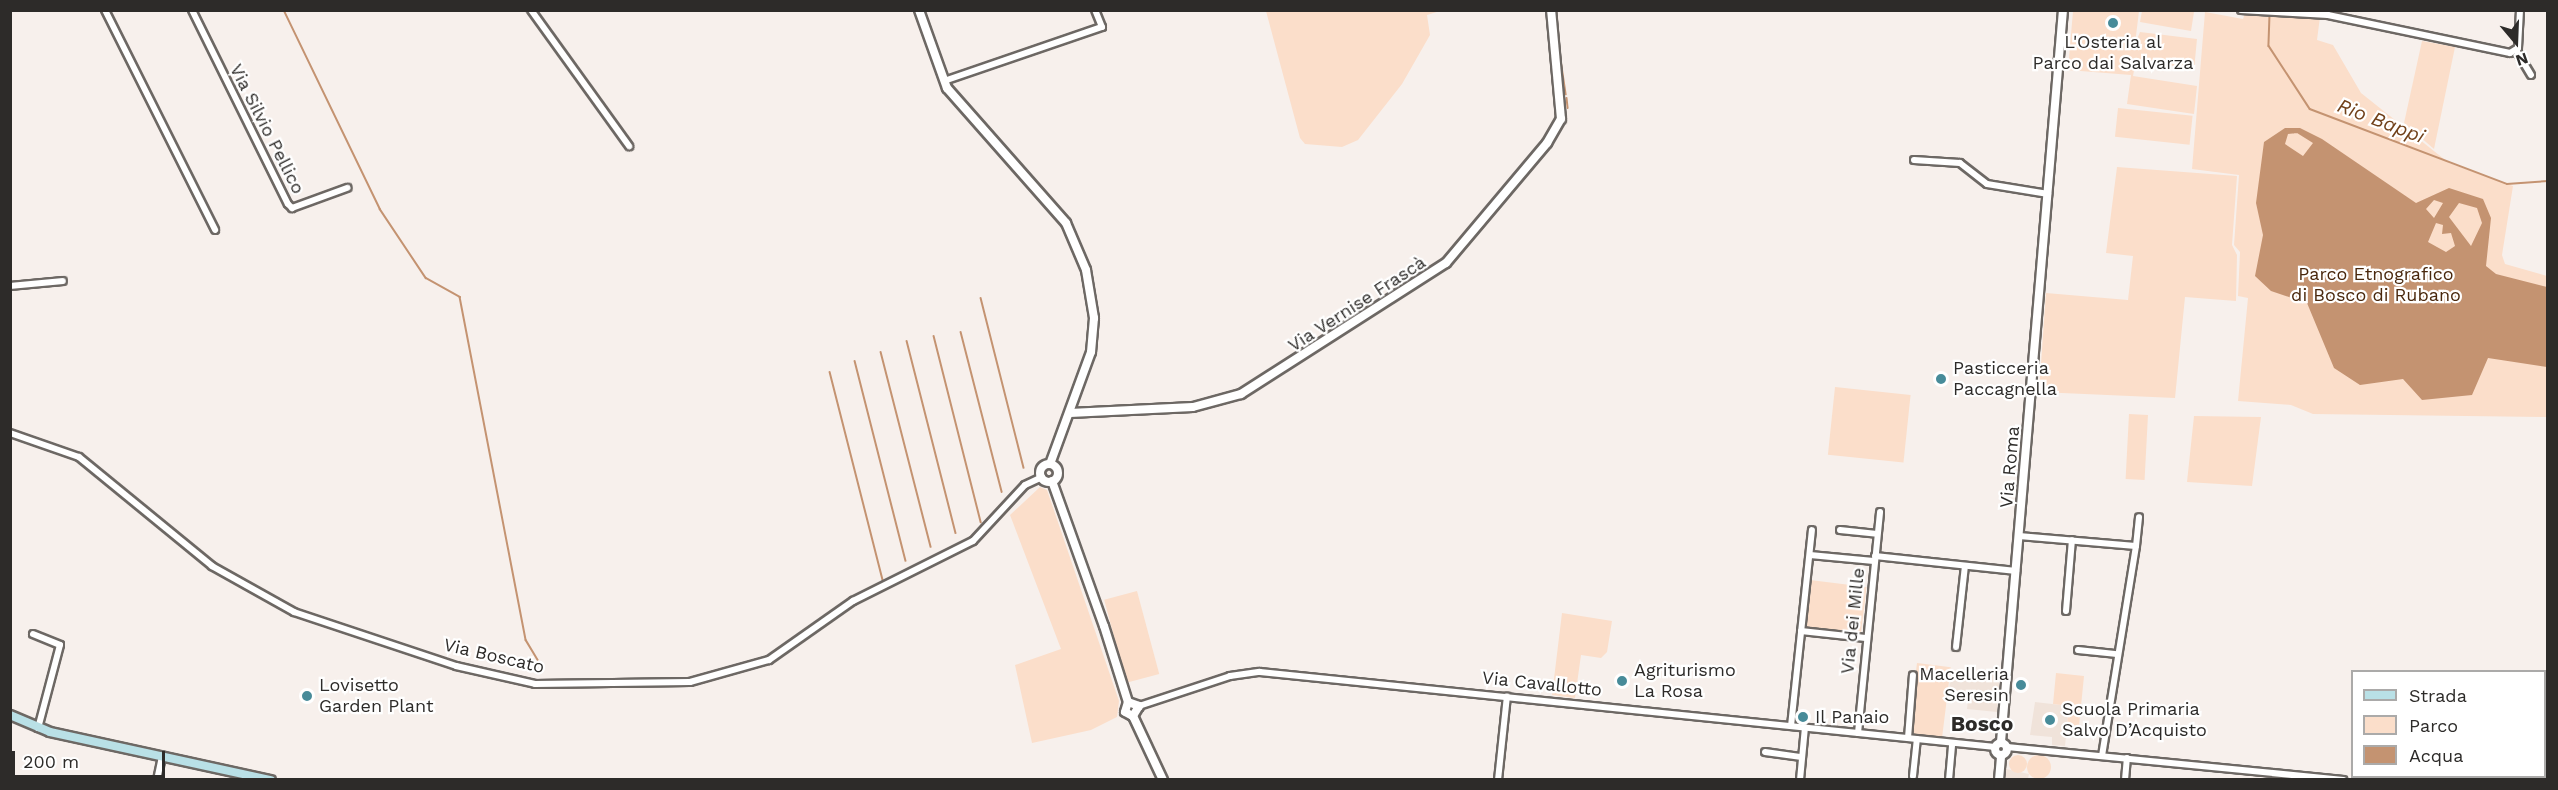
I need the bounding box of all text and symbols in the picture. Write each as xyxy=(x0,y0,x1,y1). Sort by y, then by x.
north arrow xyxy=(2486,12,2546,72)
marker: L'Osteria al Parco dai Salvarza xyxy=(2106,16,2120,30)
place label: L'Osteria al Parco dai Salvarza xyxy=(2033,32,2193,74)
text: N xyxy=(2513,49,2531,70)
street label: Via Silvio Pellico xyxy=(225,60,309,198)
water label: Rio Bappi xyxy=(2334,93,2428,149)
street label: Via Vernise Frascà xyxy=(1284,251,1430,357)
park label: Parco Etnografico di Bosco di Rubano xyxy=(2291,264,2461,306)
place label: Pasticceria Paccagnella xyxy=(1953,358,2057,400)
marker: Pasticceria Paccagnella xyxy=(1934,372,1948,386)
street label: Via Roma xyxy=(1996,425,2024,509)
street label: Via dei Mille xyxy=(1837,567,1869,675)
street label: Via Boscato xyxy=(441,634,547,678)
place label: Agriturismo La Rosa xyxy=(1634,660,1736,702)
place label: Macelleria Seresin xyxy=(1919,664,2009,706)
street label: Via Cavallotto xyxy=(1481,667,1603,701)
legend xyxy=(2351,670,2546,778)
marker: Agriturismo La Rosa xyxy=(1615,674,1629,688)
place label: Lovisetto Garden Plant xyxy=(319,675,433,718)
marker: Macelleria Seresin xyxy=(2014,678,2028,692)
text: Strada xyxy=(2409,685,2467,706)
marker: Lovisetto Garden Plant xyxy=(300,689,314,703)
place label: Scuola Primaria Salvo D’Acquisto xyxy=(2062,699,2207,742)
place label: Il Panaio xyxy=(1815,706,1890,728)
marker: Il Panaio xyxy=(1796,710,1810,724)
district label: Bosco xyxy=(1951,711,2013,737)
marker: Scuola Primaria Salvo D’Acquisto xyxy=(2043,713,2057,727)
text: Parco xyxy=(2409,715,2458,736)
scale bar xyxy=(15,739,168,777)
text: Acqua xyxy=(2409,745,2463,766)
text: 200 m xyxy=(23,751,79,772)

